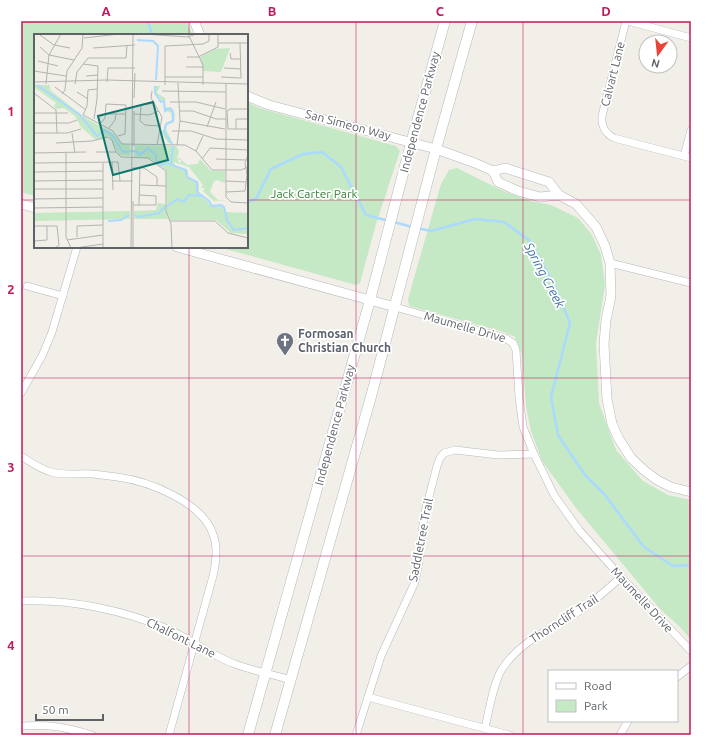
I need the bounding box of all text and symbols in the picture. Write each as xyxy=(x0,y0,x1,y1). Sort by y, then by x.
text: A xyxy=(101,4,111,18)
text: B xyxy=(268,4,277,18)
text: C xyxy=(436,4,445,18)
text: D xyxy=(601,4,611,18)
inset map xyxy=(34,34,248,248)
north arrow xyxy=(638,34,678,74)
street label: Calvart Lane xyxy=(598,40,627,108)
street label: Independence Parkway xyxy=(397,50,442,174)
text: N xyxy=(650,57,661,71)
text: 1 xyxy=(7,104,15,118)
street label: San Simeon Way xyxy=(304,107,392,142)
park label: Jack Carter Park xyxy=(270,187,358,200)
water label: Spring Creek xyxy=(521,239,568,310)
text: 2 xyxy=(7,282,15,296)
street label: Maumelle Drive xyxy=(423,309,508,344)
place label: Formosan Christian Church xyxy=(298,327,391,354)
church icon: Formosan Christian Church xyxy=(275,331,295,356)
street label: Independence Parkway xyxy=(312,363,357,487)
text: 3 xyxy=(7,460,15,474)
street label: Saddletree Trail xyxy=(406,497,435,583)
street label: Maumelle Drive xyxy=(609,564,676,635)
street label: Thorncliff Trail xyxy=(527,592,600,645)
street label: Chalfont Lane xyxy=(145,615,218,660)
text: 4 xyxy=(7,638,15,652)
legend xyxy=(548,670,678,722)
text: Road xyxy=(584,679,612,692)
scale bar xyxy=(36,696,103,722)
text: Park xyxy=(584,699,608,712)
text: 50 m xyxy=(42,703,69,716)

